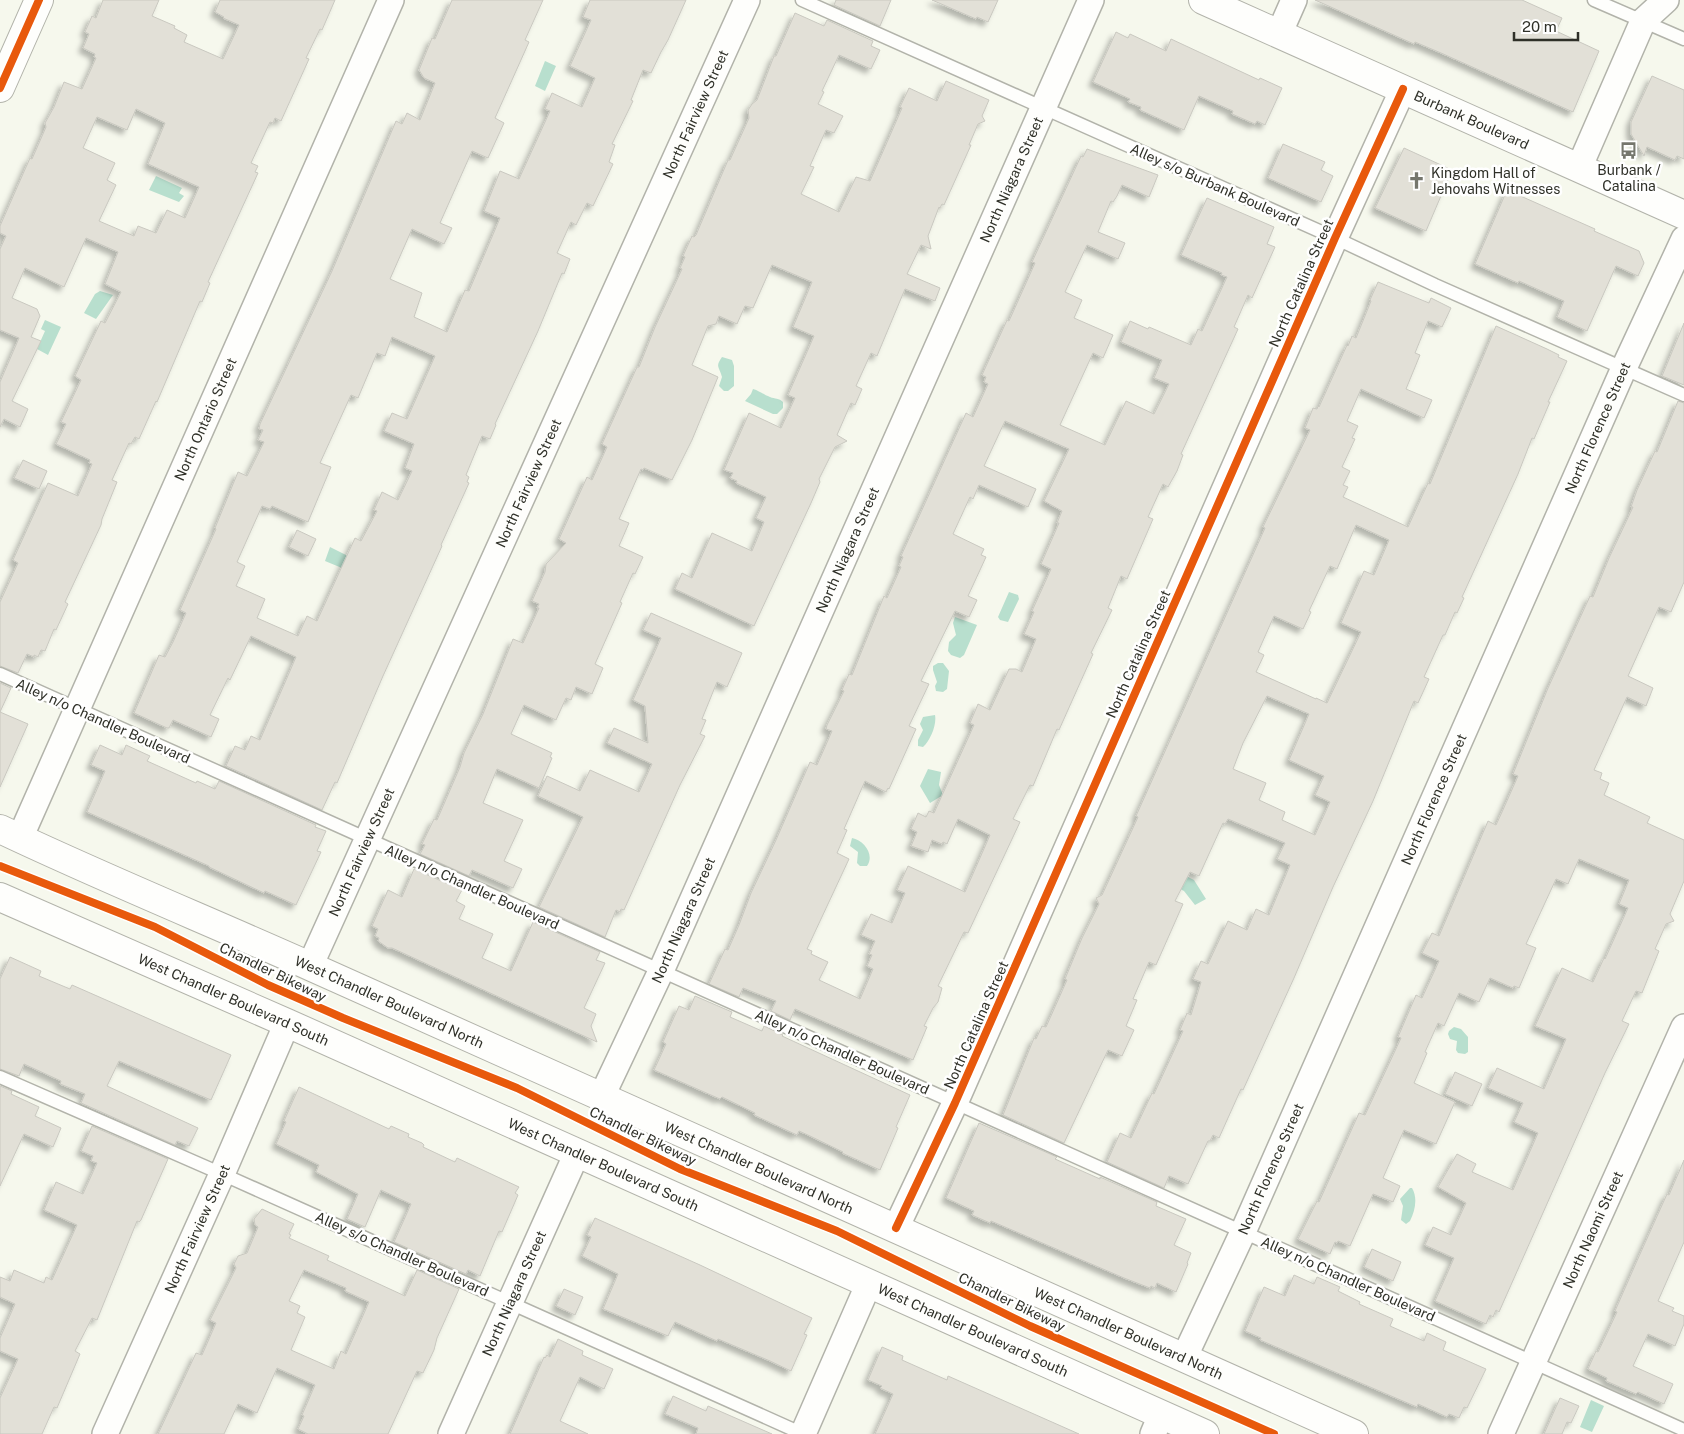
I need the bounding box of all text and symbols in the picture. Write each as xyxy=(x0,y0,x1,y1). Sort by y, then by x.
scale bar xyxy=(1514,10,1578,42)
text: 20 m xyxy=(1522,18,1557,35)
street label: North Fairview Street xyxy=(659,47,731,181)
street label: Burbank Boulevard xyxy=(1411,87,1531,153)
street label: North Niagara Street xyxy=(977,114,1046,245)
street label: Alley s/o Burbank Boulevard xyxy=(1128,140,1302,230)
bus stop icon: Burbank / Catalina xyxy=(1619,140,1639,160)
place label: Burbank / Catalina xyxy=(1597,162,1661,194)
place label: Kingdom Hall of Jehovahs Witnesses xyxy=(1431,165,1560,197)
church icon: Kingdom Hall of Jehovahs Witnesses xyxy=(1407,171,1427,191)
street label: North Catalina Street xyxy=(1266,216,1336,350)
street label: North Ontario Street xyxy=(171,355,240,483)
street label: North Florence Street xyxy=(1562,360,1634,496)
street label: North Fairview Street xyxy=(492,416,564,550)
street label: North Niagara Street xyxy=(813,484,882,615)
street label: North Catalina Street xyxy=(1103,587,1173,721)
street label: Alley n/o Chandler Boulevard xyxy=(13,675,193,767)
street label: North Florence Street xyxy=(1398,731,1470,867)
street label: North Fairview Street xyxy=(326,785,398,919)
street label: Alley n/o Chandler Boulevard xyxy=(382,841,562,933)
street label: North Niagara Street xyxy=(648,855,718,986)
street label: Chandler Bikeway xyxy=(217,939,329,1005)
street label: West Chandler Boulevard South xyxy=(135,951,331,1049)
street label: West Chandler Boulevard North xyxy=(292,953,486,1051)
street label: North Catalina Street xyxy=(941,958,1011,1092)
street label: Alley n/o Chandler Boulevard xyxy=(752,1006,932,1098)
street label: North Florence Street xyxy=(1235,1101,1307,1237)
street label: Chandler Bikeway xyxy=(587,1103,699,1169)
street label: West Chandler Boulevard South xyxy=(506,1115,701,1214)
street label: West Chandler Boulevard North xyxy=(662,1119,856,1217)
street label: North Fairview Street xyxy=(161,1162,233,1296)
street label: North Naomi Street xyxy=(1560,1169,1626,1291)
street label: Alley s/o Chandler Boulevard xyxy=(313,1208,491,1300)
street label: North Niagara Street xyxy=(479,1228,549,1359)
street label: Alley n/o Chandler Boulevard xyxy=(1258,1233,1438,1325)
street label: Chandler Bikeway xyxy=(956,1269,1068,1335)
street label: West Chandler Boulevard South xyxy=(875,1280,1071,1380)
street label: West Chandler Boulevard North xyxy=(1031,1284,1225,1382)

